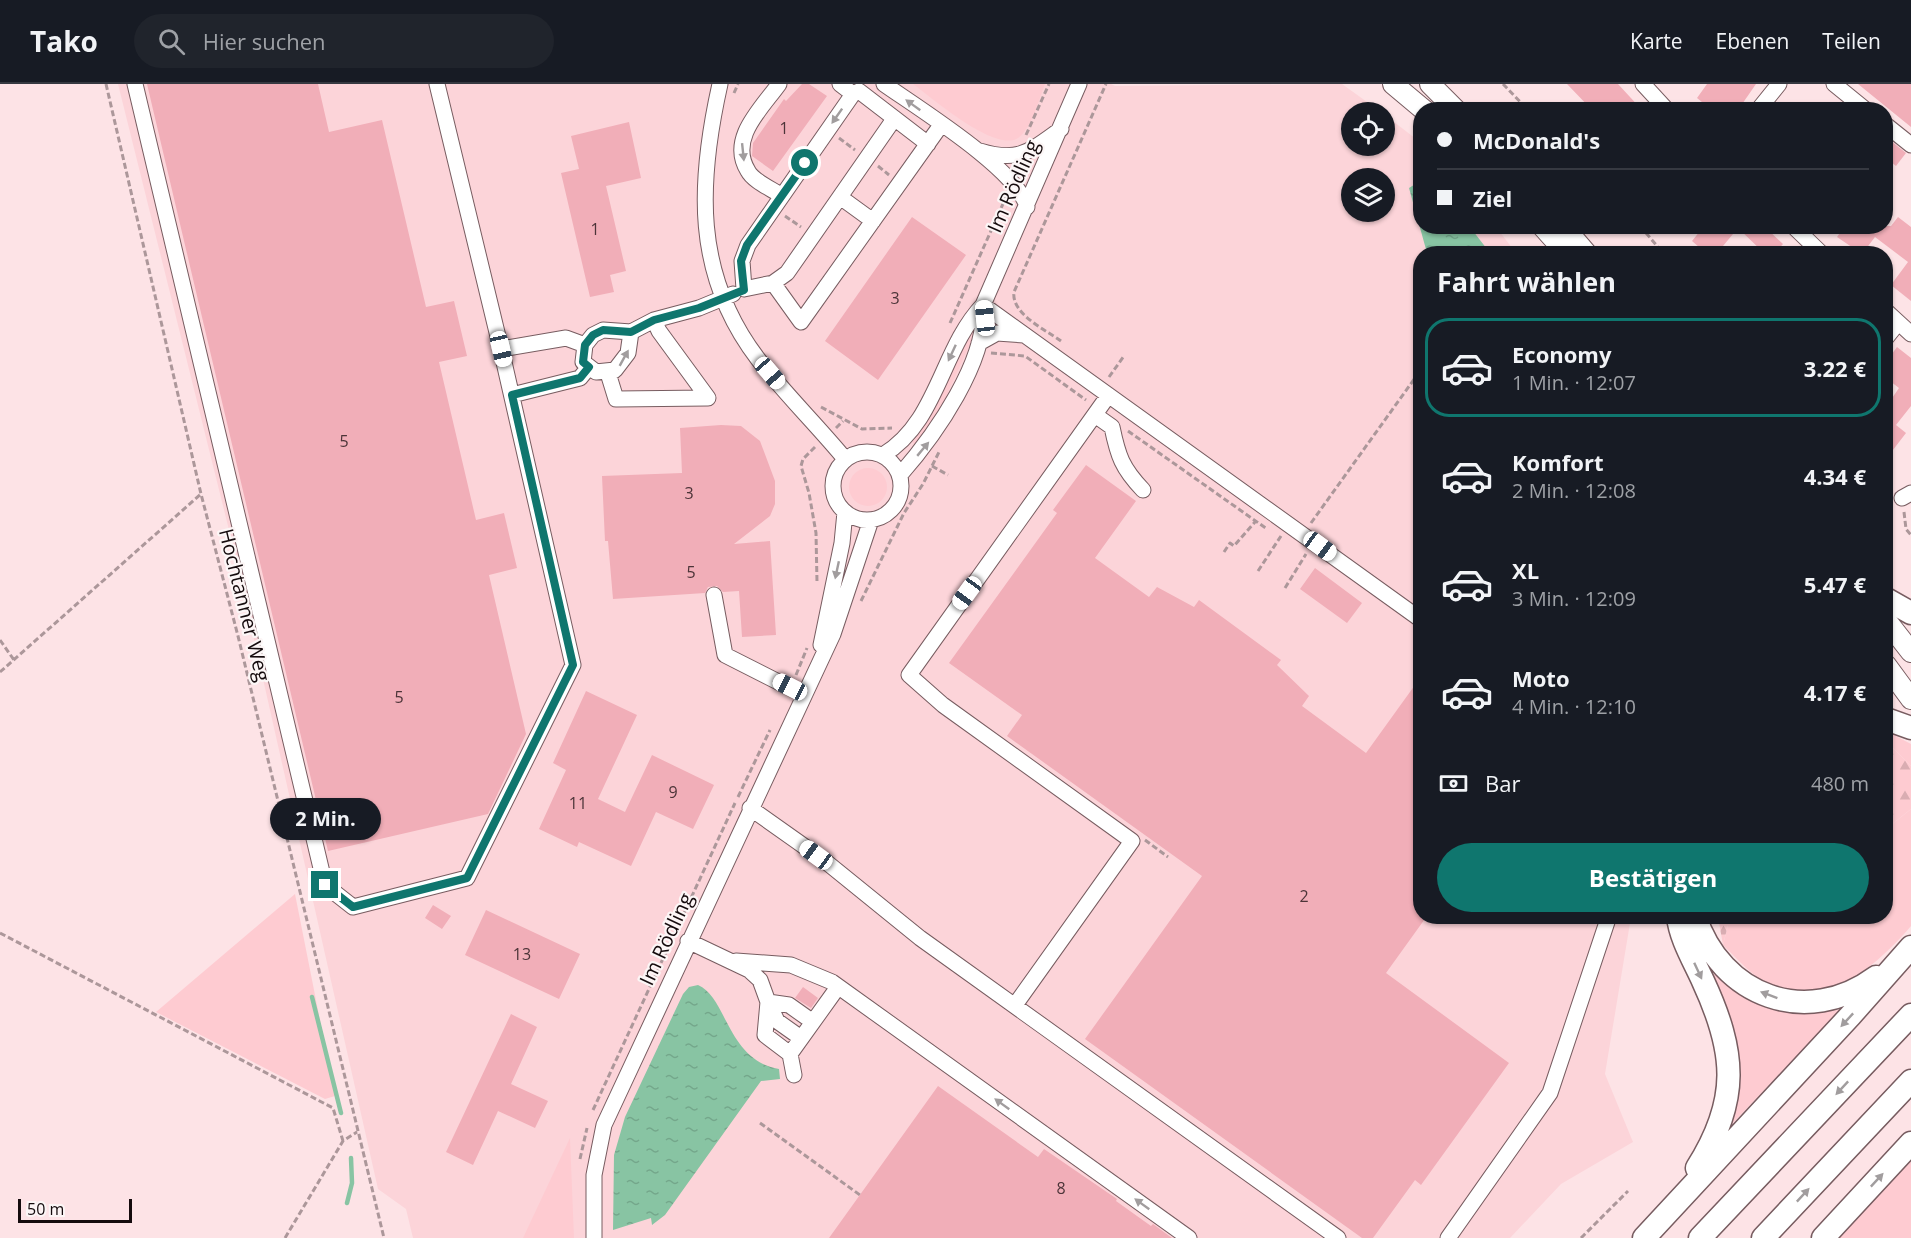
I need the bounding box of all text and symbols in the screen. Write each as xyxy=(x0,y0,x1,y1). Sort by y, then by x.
search box xyxy=(134,14,554,68)
text: Tako xyxy=(30,22,98,60)
icon: search xyxy=(155,25,188,58)
text: Hier suchen xyxy=(203,26,326,56)
text: Karte xyxy=(1630,27,1683,55)
text: Ebenen xyxy=(1716,27,1789,55)
text: Teilen xyxy=(1822,27,1881,55)
one-way arrow xyxy=(905,99,920,111)
map controls xyxy=(1341,102,1395,222)
button: locate xyxy=(1341,102,1395,156)
one-way arrow xyxy=(831,108,843,124)
house number: 1 xyxy=(779,117,789,139)
text: McDonald's xyxy=(1473,125,1600,155)
street label: Im Rödling xyxy=(981,135,1046,237)
one-way arrow xyxy=(738,142,748,161)
route start xyxy=(791,149,818,176)
button: layers xyxy=(1341,168,1395,222)
text: Ziel xyxy=(1473,183,1512,213)
house number: 1 xyxy=(590,218,600,240)
text: Fahrt wählen xyxy=(1437,263,1616,300)
house number: 3 xyxy=(890,287,900,309)
car xyxy=(974,299,996,337)
car xyxy=(488,329,514,369)
text: Economy xyxy=(1512,339,1611,369)
icon: car xyxy=(1440,341,1494,395)
one-way arrow xyxy=(947,345,956,362)
one-way arrow xyxy=(619,349,629,366)
text: 3.22 € xyxy=(1804,353,1866,383)
car xyxy=(751,354,789,392)
text: 1 Min. · 12:07 xyxy=(1512,369,1636,396)
house number: 5 xyxy=(339,430,349,452)
one-way arrow xyxy=(916,441,929,457)
text: Komfort xyxy=(1512,447,1604,477)
icon: car xyxy=(1440,449,1494,503)
text: 4.34 € xyxy=(1804,461,1866,491)
text: 2 Min. · 12:08 xyxy=(1512,477,1636,504)
house number: 3 xyxy=(684,482,694,504)
street label: Hochtanner Weg xyxy=(213,526,277,684)
car xyxy=(1300,528,1340,564)
text: XL xyxy=(1512,555,1539,585)
icon: car xyxy=(1440,557,1494,611)
house number: 5 xyxy=(686,561,696,583)
one-way arrow xyxy=(831,561,841,579)
text: 5.47 € xyxy=(1804,569,1866,599)
car xyxy=(949,573,985,613)
text: 3 Min. · 12:09 xyxy=(1512,585,1636,612)
text: Moto xyxy=(1512,663,1570,693)
icon: car xyxy=(1440,665,1494,719)
car xyxy=(770,671,810,703)
text: 4.17 € xyxy=(1804,677,1866,707)
house number: 5 xyxy=(394,686,404,708)
text: 4 Min. · 12:10 xyxy=(1512,693,1636,720)
icon: cash xyxy=(1437,767,1470,800)
text: Bar xyxy=(1485,768,1520,798)
text: 480 m xyxy=(1811,770,1869,797)
house number: 9 xyxy=(668,781,678,803)
house number: 11 xyxy=(569,792,587,814)
callout: 2 Min. xyxy=(270,798,380,840)
text: 2 Min. xyxy=(295,805,356,832)
car xyxy=(796,837,836,873)
button: Bestätigen xyxy=(1437,843,1869,912)
route end xyxy=(311,871,338,898)
house number: 2 xyxy=(1299,885,1309,907)
street label: Im Rödling xyxy=(633,888,699,990)
house number: 13 xyxy=(513,943,531,965)
one-way arrow xyxy=(1694,963,1703,980)
one-way arrow xyxy=(1760,990,1778,1000)
one-way arrow xyxy=(1841,1012,1854,1027)
one-way arrow xyxy=(1835,1080,1849,1095)
one-way arrow xyxy=(994,1098,1009,1110)
one-way arrow xyxy=(1870,1172,1884,1187)
house number: 8 xyxy=(1056,1177,1066,1199)
one-way arrow xyxy=(1796,1188,1810,1203)
scale bar xyxy=(18,1196,132,1224)
text: 50 m xyxy=(27,1198,64,1220)
one-way arrow xyxy=(1134,1198,1150,1210)

